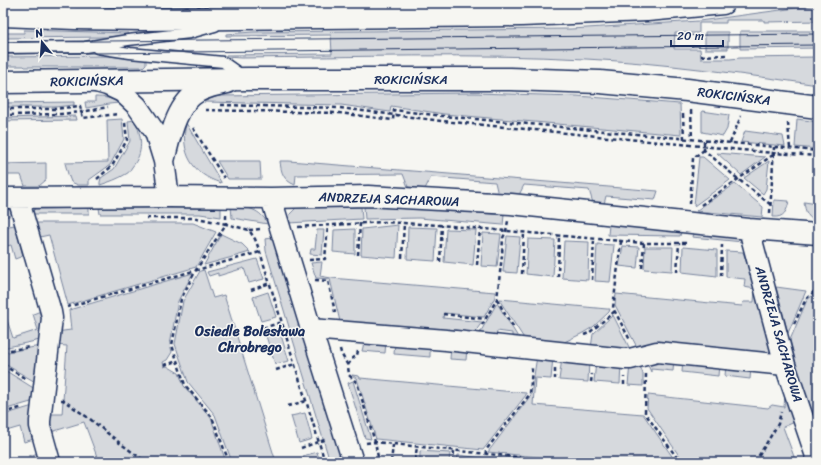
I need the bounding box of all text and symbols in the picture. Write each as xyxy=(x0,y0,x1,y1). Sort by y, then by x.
north arrow xyxy=(22,22,62,62)
scale bar xyxy=(671,22,723,48)
text: N xyxy=(32,23,46,43)
text: 20 m xyxy=(677,25,704,47)
street label: ROKICIŃSKA xyxy=(374,68,448,91)
street label: ROKICIŃSKA xyxy=(50,69,124,93)
street label: ROKICIŃSKA xyxy=(696,80,772,112)
street label: ANDRZEJA SACHAROWA xyxy=(317,185,460,213)
street label: ANDRZEJA SACHAROWA xyxy=(748,262,809,405)
district label: Osiedle Bolesława Chrobrego xyxy=(194,319,305,360)

